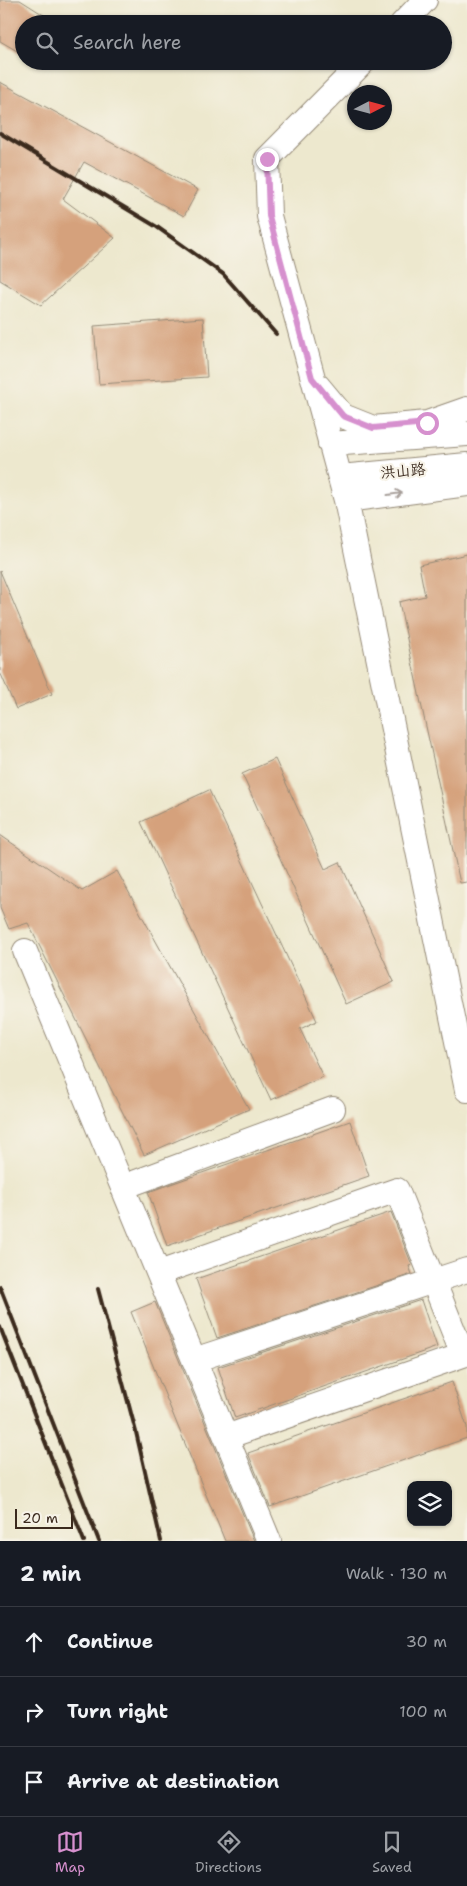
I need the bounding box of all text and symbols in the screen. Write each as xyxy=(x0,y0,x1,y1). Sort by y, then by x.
search box xyxy=(15,15,452,70)
icon: search xyxy=(33,29,61,57)
text: Search here xyxy=(73,30,182,55)
north arrow xyxy=(347,85,392,130)
route end xyxy=(256,148,279,171)
route start xyxy=(416,412,439,435)
street label: 洪山路 xyxy=(380,459,426,483)
one-way arrow xyxy=(386,489,402,499)
map controls xyxy=(407,1481,452,1526)
button: layers xyxy=(407,1481,452,1526)
scale bar xyxy=(15,1506,72,1529)
text: 20 m xyxy=(22,1509,58,1527)
text: 2 min xyxy=(20,1560,81,1588)
text: Walk · 130 m xyxy=(346,1563,447,1584)
icon: ahead xyxy=(20,1628,48,1656)
text: Continue xyxy=(67,1629,153,1654)
text: 30 m xyxy=(406,1631,447,1652)
icon: right xyxy=(20,1698,48,1726)
text: Turn right xyxy=(67,1699,168,1724)
text: 100 m xyxy=(399,1701,447,1722)
icon: arrive xyxy=(20,1768,48,1796)
text: Arrive at destination xyxy=(67,1769,279,1794)
tab: Map xyxy=(55,1828,85,1876)
tab: Directions xyxy=(195,1828,262,1876)
tab: Saved xyxy=(372,1828,412,1876)

